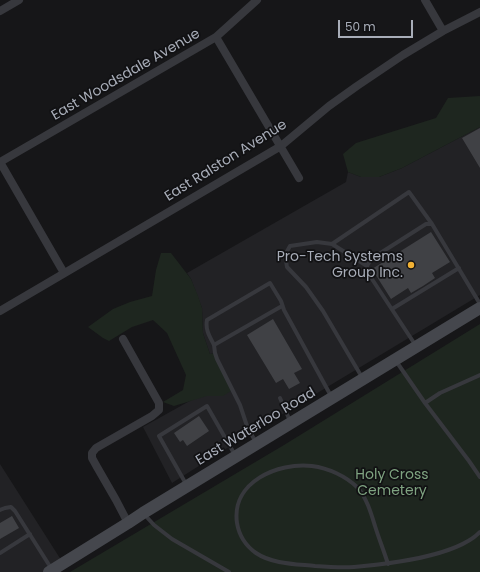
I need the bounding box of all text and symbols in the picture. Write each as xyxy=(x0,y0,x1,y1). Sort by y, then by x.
scale bar xyxy=(340,12,415,38)
text: 50 m xyxy=(345,18,376,35)
street label: East Woodsdale Avenue xyxy=(49,26,203,124)
street label: East Ralston Avenue xyxy=(162,117,290,205)
place label: Pro-Tech Systems Group Inc. xyxy=(277,249,403,282)
marker: Pro-Tech Systems Group Inc. xyxy=(406,260,416,270)
street label: East Waterloo Road xyxy=(193,385,319,469)
park label: Holy Cross Cemetery xyxy=(355,467,429,500)

